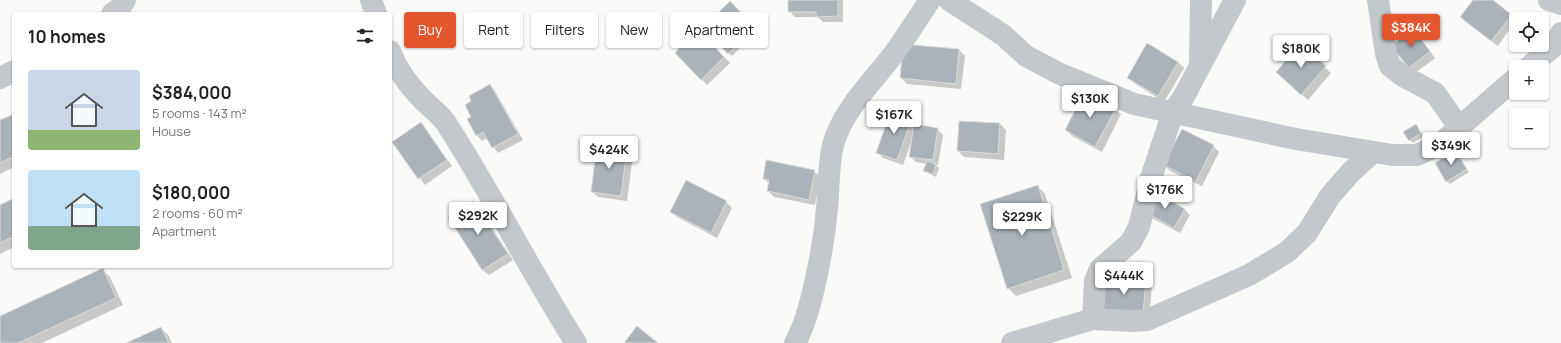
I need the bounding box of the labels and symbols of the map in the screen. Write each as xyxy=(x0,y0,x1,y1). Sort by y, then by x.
pin: $384K xyxy=(1383,14,1439,48)
pin: $180K xyxy=(1273,35,1329,69)
pin: $130K xyxy=(1062,85,1118,119)
pin: $167K xyxy=(866,101,922,135)
pin: $349K xyxy=(1423,132,1479,166)
pin: $424K xyxy=(581,136,637,170)
pin: $176K xyxy=(1137,176,1193,210)
pin: $292K xyxy=(450,202,506,236)
pin: $229K xyxy=(994,203,1050,237)
pin: $444K xyxy=(1096,262,1152,296)

